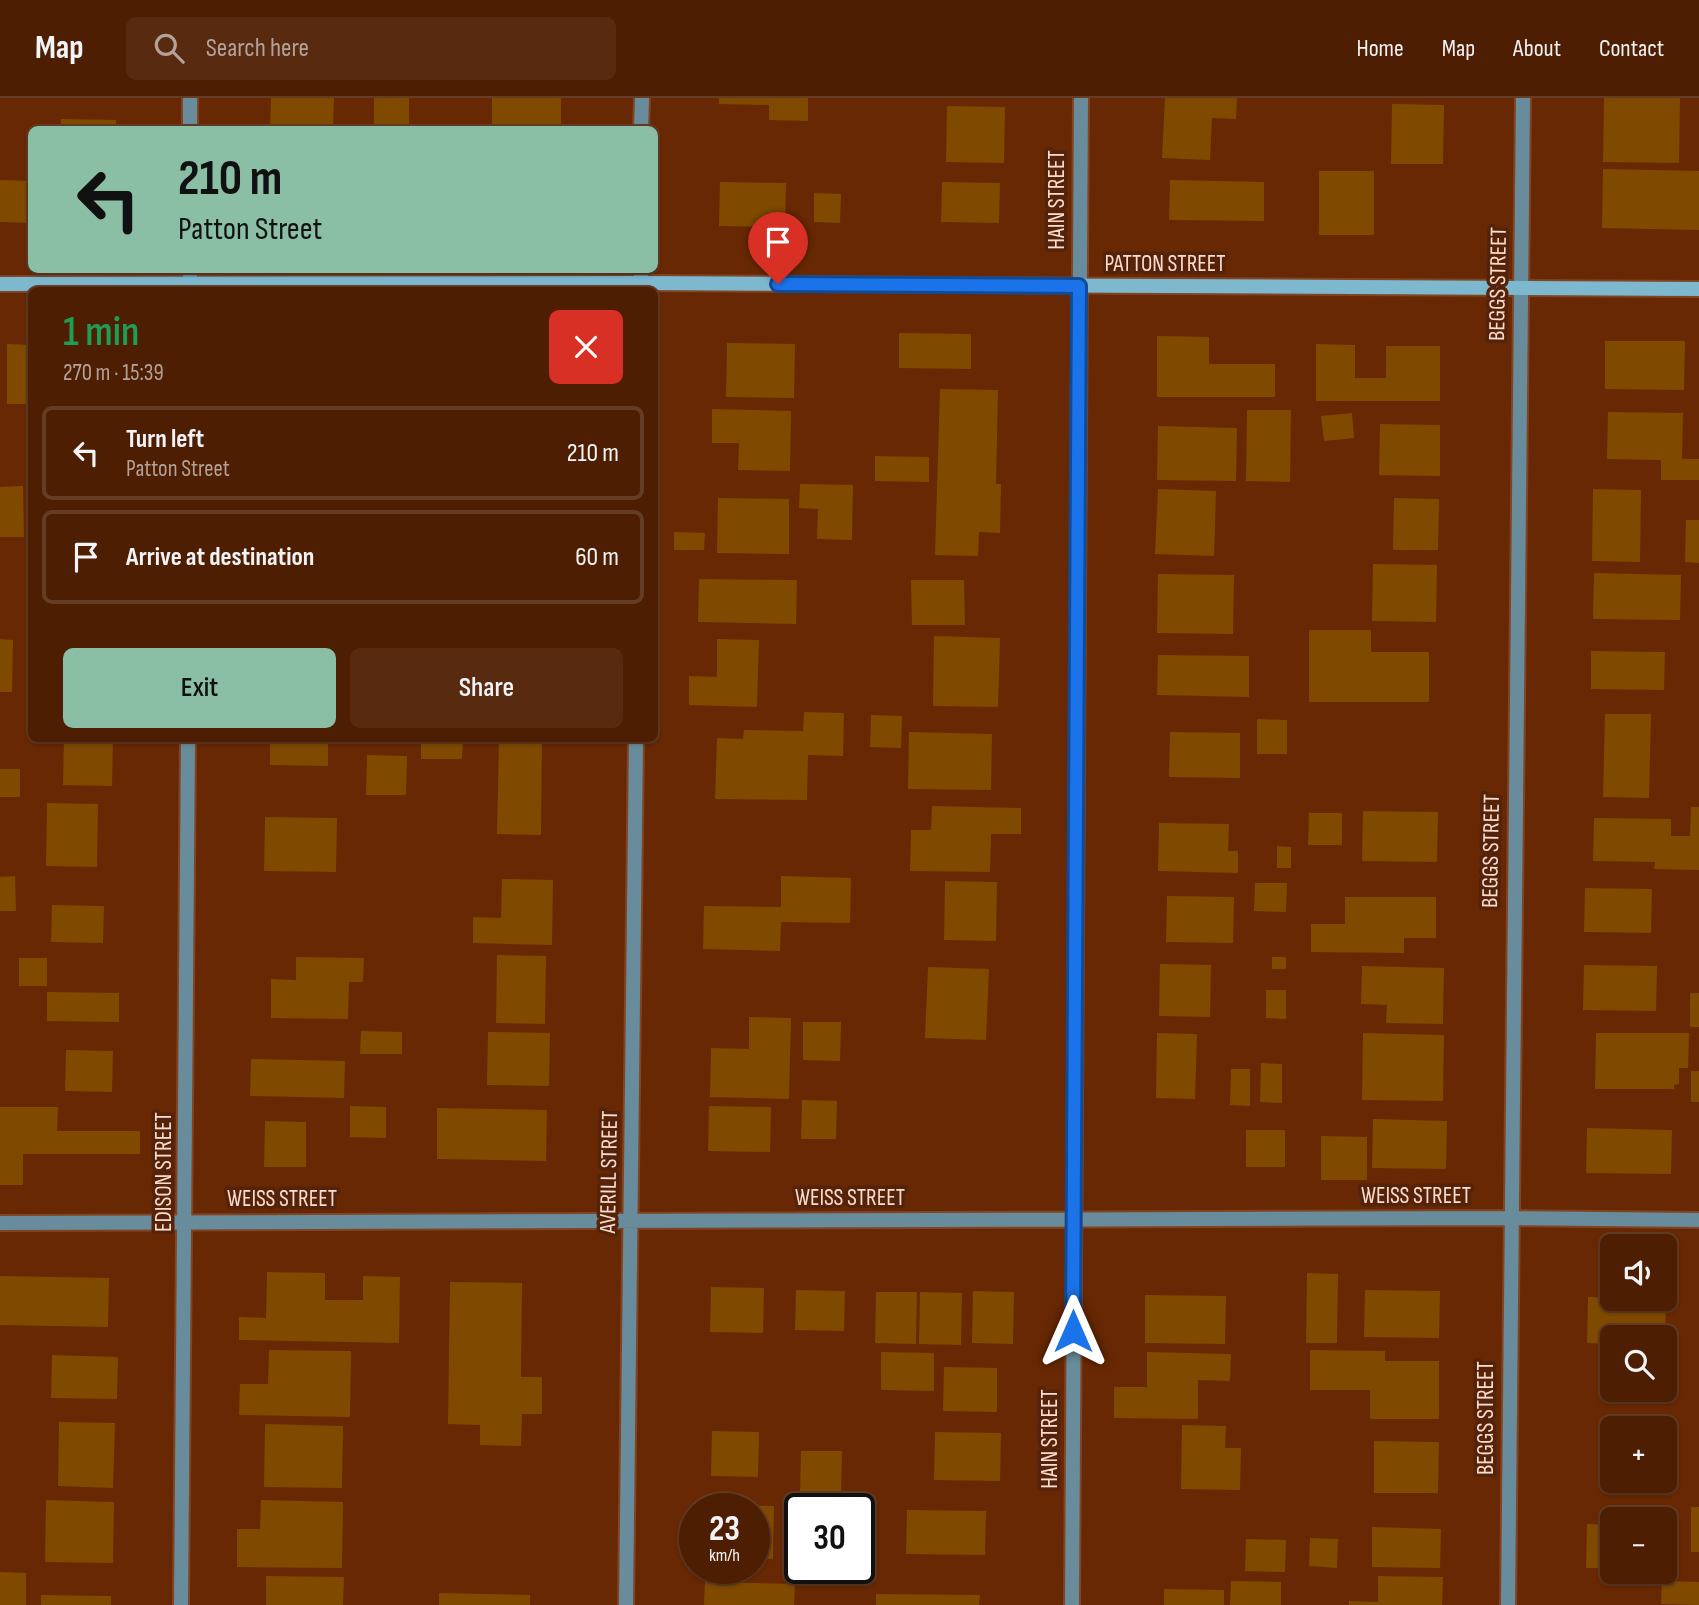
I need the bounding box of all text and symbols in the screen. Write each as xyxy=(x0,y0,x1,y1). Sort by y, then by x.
search box xyxy=(126,17,616,80)
text: Map xyxy=(35,28,84,68)
icon: search xyxy=(150,29,188,67)
text: Search here xyxy=(206,33,309,64)
text: Home xyxy=(1356,34,1404,63)
text: Map xyxy=(1442,34,1475,63)
text: About xyxy=(1513,34,1561,63)
text: Contact xyxy=(1599,34,1664,63)
text: 210 m xyxy=(178,150,282,209)
street label: HAIN STREET xyxy=(1043,150,1071,250)
icon: left xyxy=(63,154,154,245)
text: Patton Street xyxy=(178,210,322,249)
pin xyxy=(748,212,808,284)
icon: arrive xyxy=(759,223,797,261)
street label: BEGGS STREET xyxy=(1483,227,1513,341)
street label: PATTON STREET xyxy=(1104,250,1226,278)
text: 1 min xyxy=(63,307,139,358)
button: close xyxy=(549,310,623,384)
text: 270 m · 15:39 xyxy=(63,359,164,387)
text: Turn left xyxy=(126,424,204,455)
icon: left xyxy=(67,434,105,472)
text: 210 m xyxy=(567,438,619,469)
text: Patton Street xyxy=(126,455,230,483)
icon: arrive xyxy=(67,538,105,576)
text: Arrive at destination xyxy=(126,542,314,573)
text: 60 m xyxy=(575,542,619,573)
button: Exit xyxy=(63,648,336,728)
button: Share xyxy=(350,648,623,728)
street label: BEGGS STREET xyxy=(1476,794,1506,908)
street label: AVERILL STREET xyxy=(594,1110,624,1235)
street label: EDISON STREET xyxy=(150,1112,178,1232)
street label: WEISS STREET xyxy=(1361,1182,1471,1210)
street label: WEISS STREET xyxy=(795,1184,905,1212)
street label: WEISS STREET xyxy=(227,1185,337,1213)
map controls xyxy=(1600,1234,1677,1584)
button: sound xyxy=(1600,1234,1677,1311)
position arrow xyxy=(1036,1294,1110,1368)
button: search xyxy=(1600,1325,1677,1402)
street label: BEGGS STREET xyxy=(1472,1361,1500,1475)
street label: HAIN STREET xyxy=(1036,1389,1064,1489)
button: + xyxy=(1600,1416,1677,1493)
speed limit sign: 30 xyxy=(784,1493,875,1584)
button: − xyxy=(1600,1507,1677,1584)
text: 23 xyxy=(709,1508,740,1551)
text: km/h xyxy=(709,1545,740,1566)

